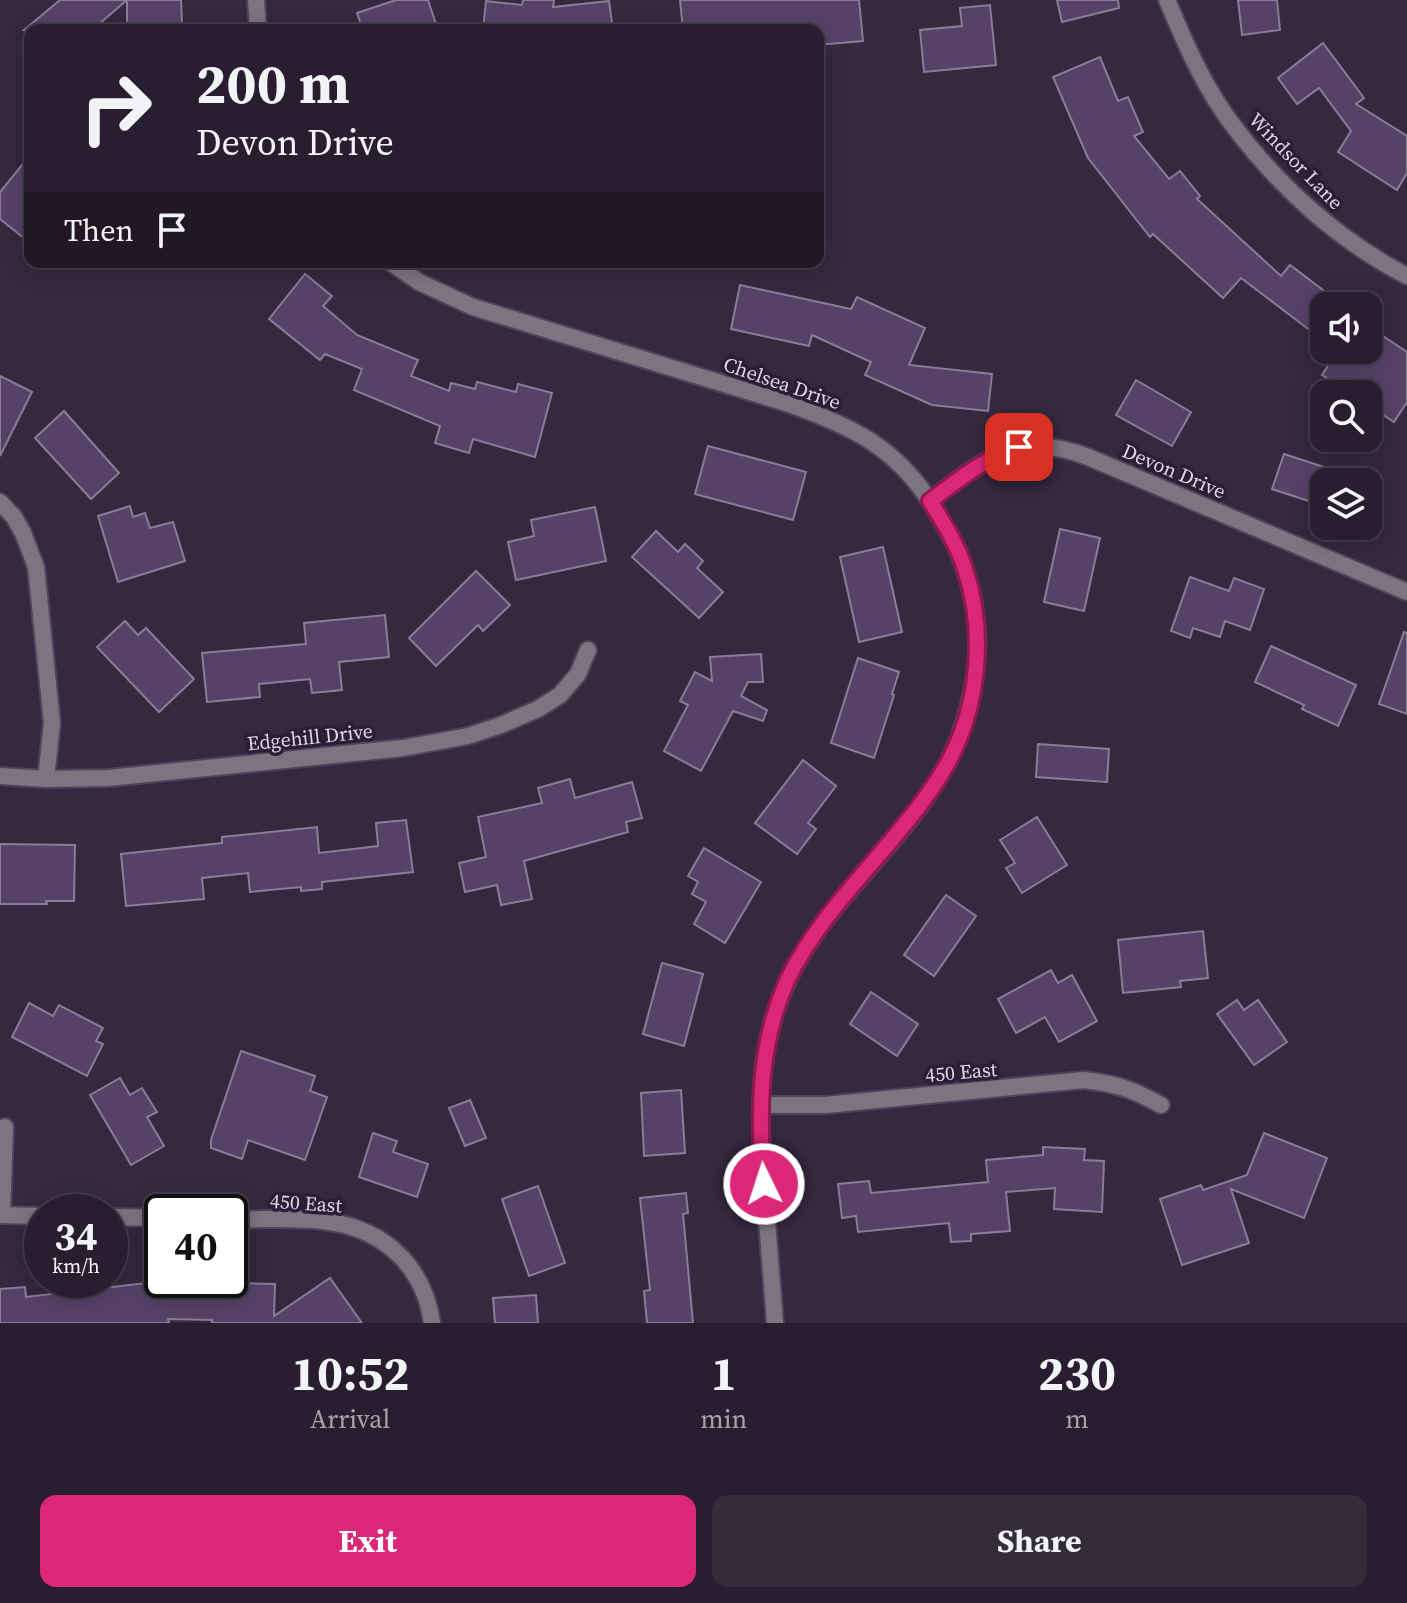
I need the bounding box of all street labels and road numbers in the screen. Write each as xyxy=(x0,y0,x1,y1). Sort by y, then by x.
street label: Windsor Lane xyxy=(1242,106,1350,216)
street label: Chelsea Drive xyxy=(720,350,844,416)
street label: Devon Drive xyxy=(1118,437,1230,505)
street label: Edgehill Drive xyxy=(246,716,374,758)
street label: 450 East xyxy=(924,1055,999,1089)
street label: 450 East xyxy=(269,1187,343,1220)

